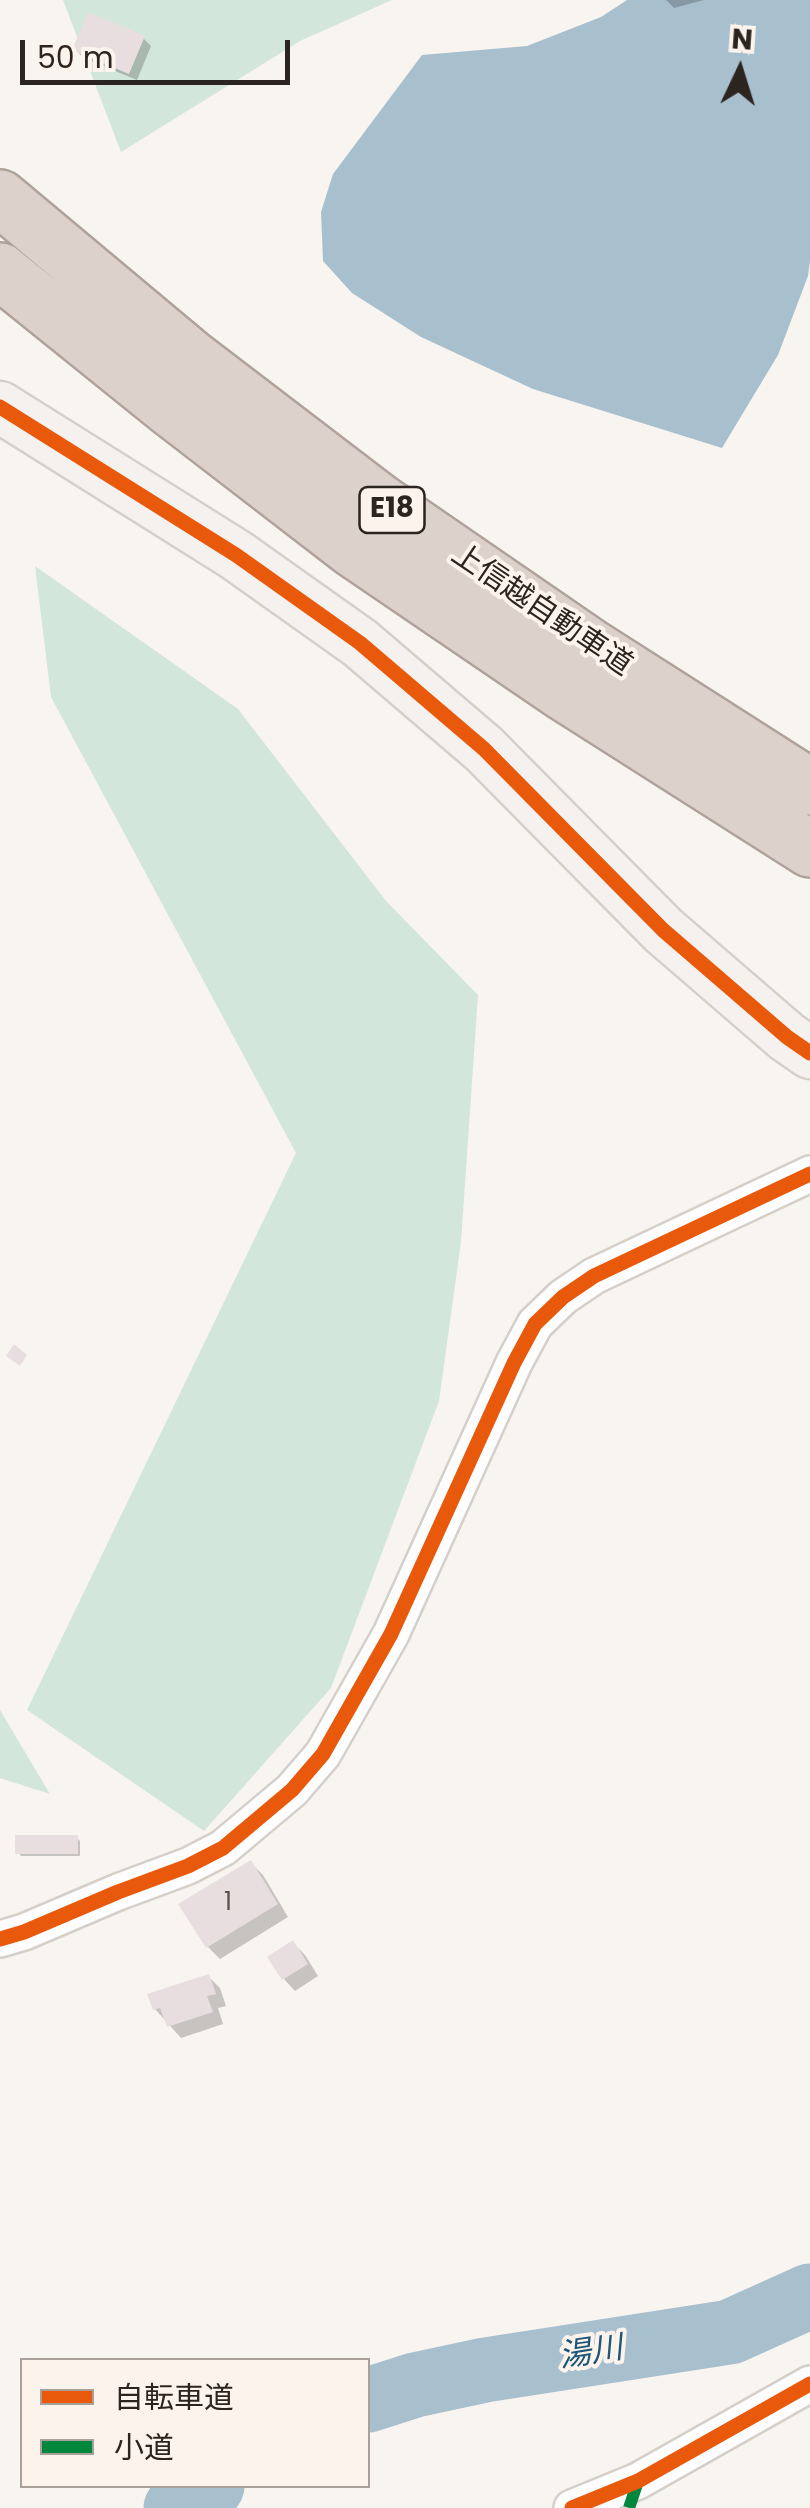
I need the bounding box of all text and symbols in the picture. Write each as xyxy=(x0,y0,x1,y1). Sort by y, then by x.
text: N xyxy=(730,19,754,60)
scale bar xyxy=(25,20,295,82)
north arrow xyxy=(690,20,790,120)
text: 50 m xyxy=(37,36,114,79)
road number: E18 xyxy=(360,487,424,533)
street label: 上信越自動車道 xyxy=(444,537,638,685)
house number: 1 xyxy=(224,1889,232,1919)
water label: 湯川 xyxy=(556,2330,626,2378)
legend xyxy=(20,2358,370,2488)
text: 自転車道 xyxy=(114,2376,234,2419)
text: 小道 xyxy=(114,2426,174,2469)

